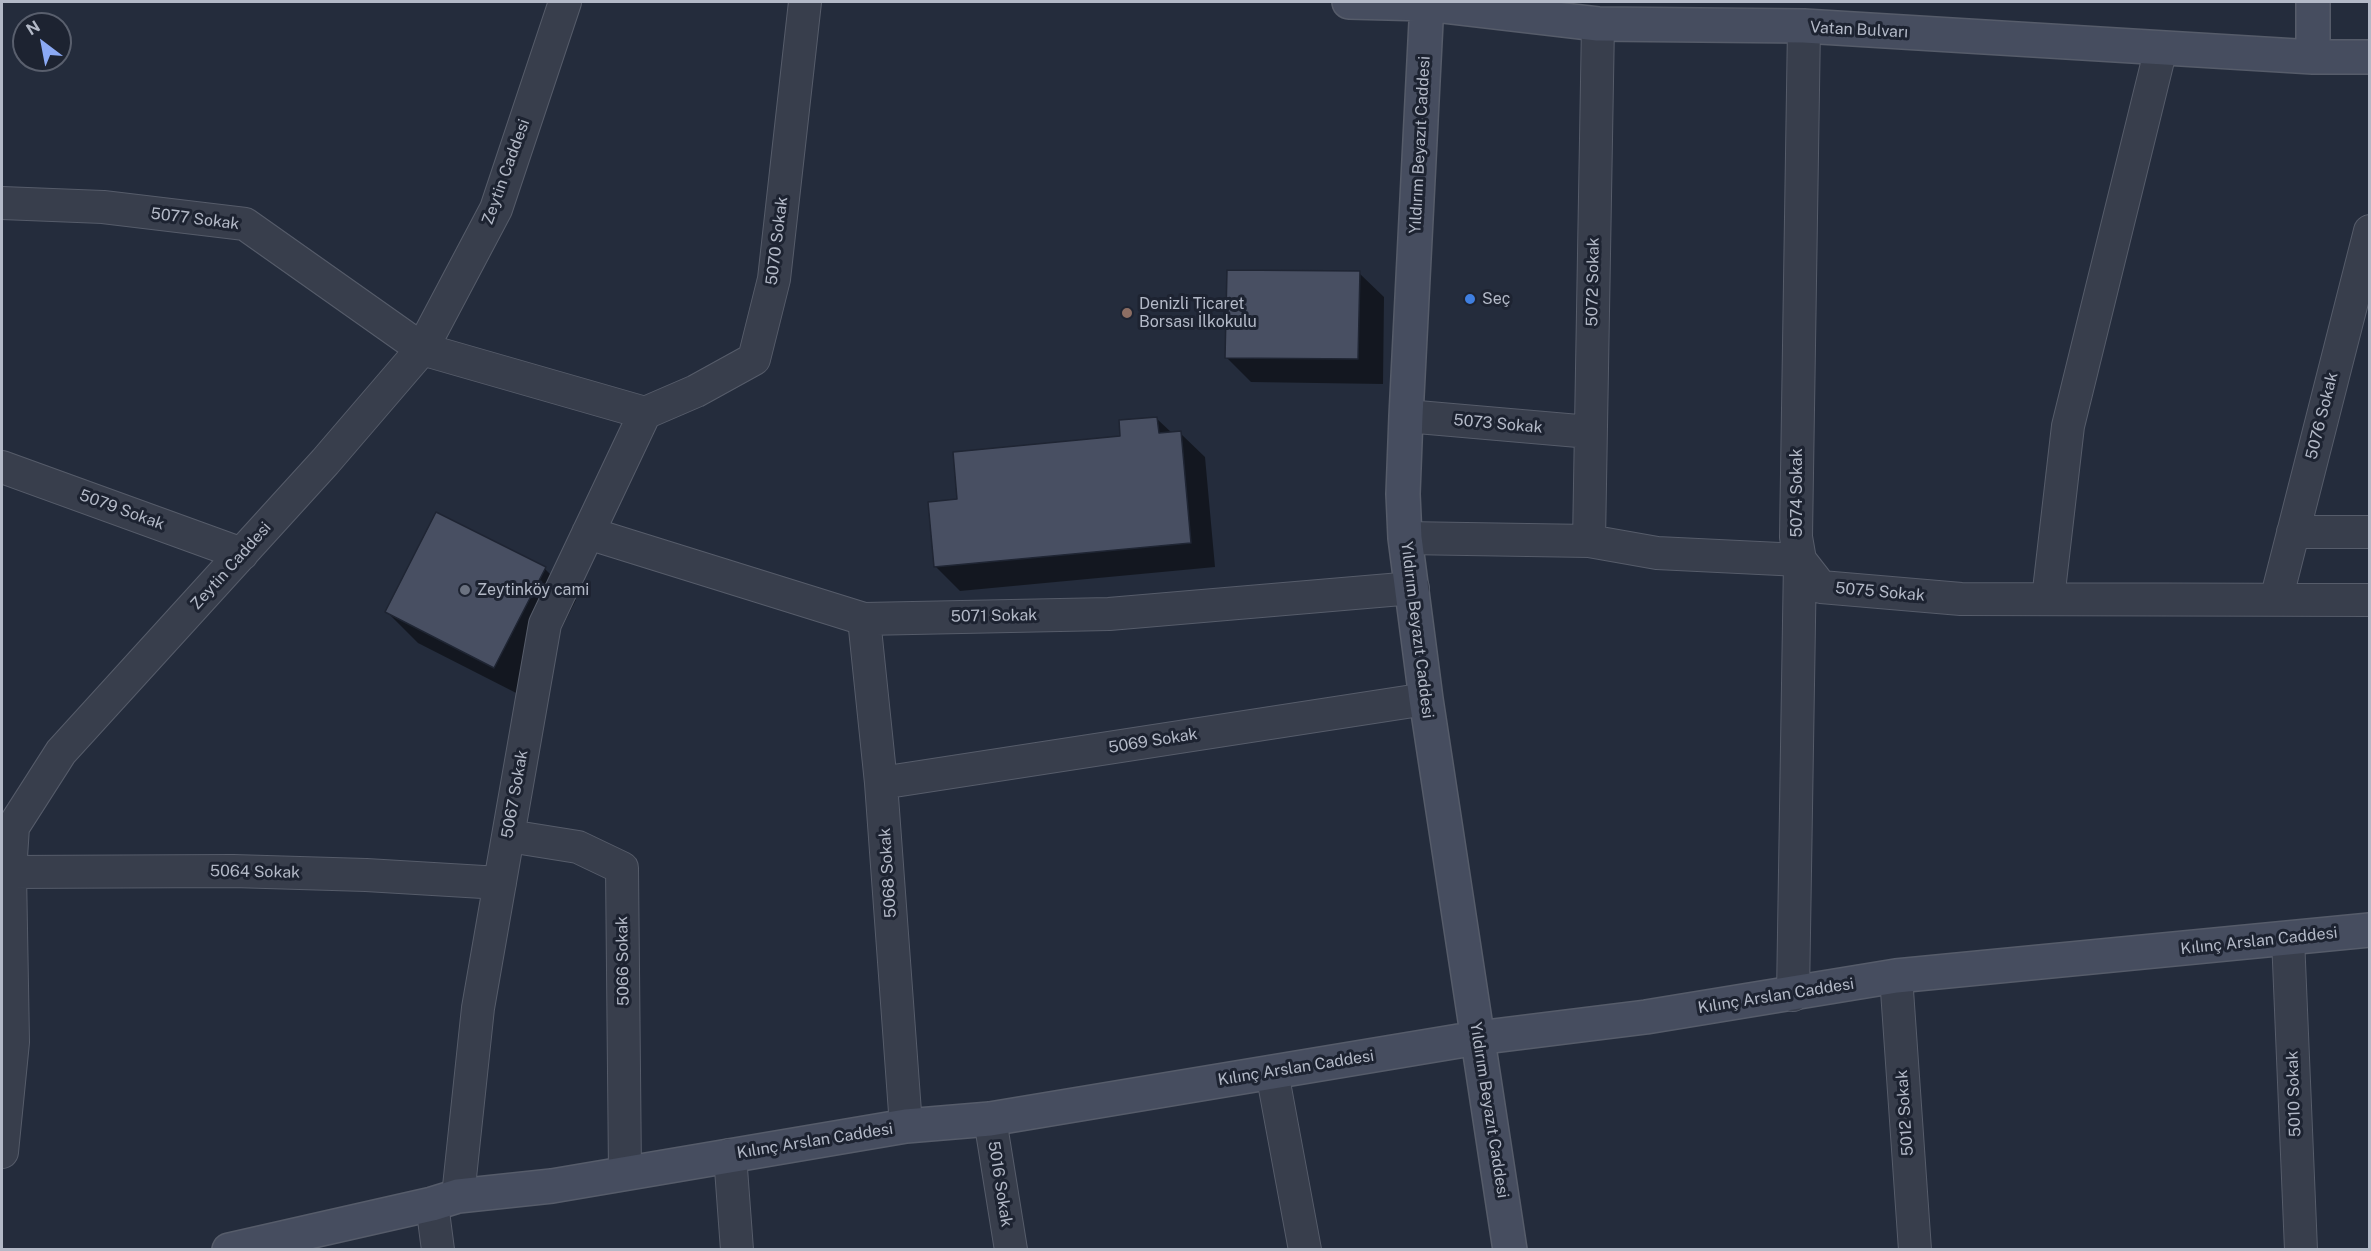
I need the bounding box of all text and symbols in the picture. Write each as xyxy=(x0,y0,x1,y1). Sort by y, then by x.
north arrow xyxy=(12,12,72,72)
text: N xyxy=(23,17,44,39)
street label: Vatan Bulvarı xyxy=(1809,18,1909,42)
street label: Yıldırım Beyazıt Caddesi xyxy=(1406,56,1434,234)
street label: Zeytin Caddesi xyxy=(478,117,534,227)
street label: 5070 Sokak xyxy=(762,196,792,286)
street label: 5077 Sokak xyxy=(149,204,241,234)
street label: 5072 Sokak xyxy=(1583,237,1603,327)
place label: Seç xyxy=(1482,289,1510,309)
marker: Seç xyxy=(1463,292,1477,306)
place label: Denizli Ticaret Borsası İlkokulu xyxy=(1139,294,1257,332)
marker: Denizli Ticaret Borsası İlkokulu xyxy=(1120,306,1134,320)
street label: 5076 Sokak xyxy=(2302,370,2342,462)
street label: 5073 Sokak xyxy=(1453,411,1543,437)
street label: 5074 Sokak xyxy=(1787,448,1807,538)
street label: 5079 Sokak xyxy=(77,486,167,534)
street label: Zeytin Caddesi xyxy=(187,518,275,614)
street label: Yıldırım Beyazıt Caddesi xyxy=(1397,541,1437,719)
street label: 5075 Sokak xyxy=(1834,579,1926,605)
place label: Zeytinköy cami xyxy=(477,580,589,600)
marker: Zeytinköy cami xyxy=(458,583,472,597)
street label: 5071 Sokak xyxy=(951,606,1037,626)
street label: 5069 Sokak xyxy=(1107,724,1199,758)
street label: 5067 Sokak xyxy=(498,748,532,840)
street label: 5068 Sokak xyxy=(875,827,901,919)
street label: 5064 Sokak xyxy=(210,862,300,882)
street label: 5066 Sokak xyxy=(613,916,633,1006)
street label: Kılınç Arslan Caddesi xyxy=(2180,923,2338,959)
street label: Kılınç Arslan Caddesi xyxy=(1697,974,1855,1018)
street label: Yıldırım Beyazıt Caddesi xyxy=(1466,1021,1512,1199)
street label: Kılınç Arslan Caddesi xyxy=(1217,1046,1375,1090)
street label: 5010 Sokak xyxy=(2283,1050,2305,1138)
street label: 5012 Sokak xyxy=(1892,1069,1918,1157)
street label: Kılınç Arslan Caddesi xyxy=(736,1119,894,1163)
street label: 5016 Sokak xyxy=(984,1140,1016,1228)

